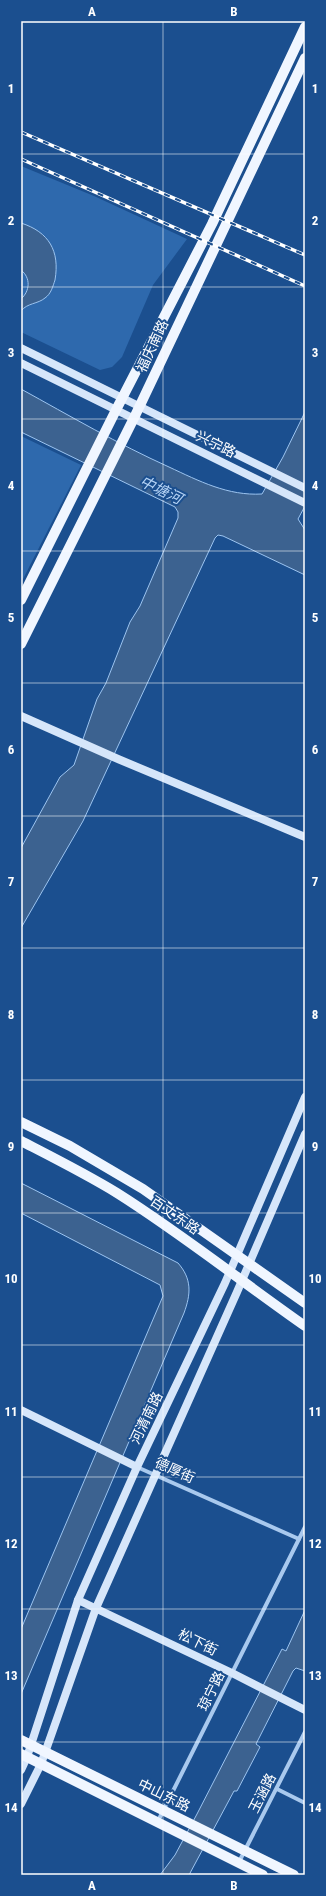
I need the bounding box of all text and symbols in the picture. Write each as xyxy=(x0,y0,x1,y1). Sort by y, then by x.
text: A xyxy=(88,4,96,19)
text: B xyxy=(230,4,238,19)
text: 1 xyxy=(8,81,14,96)
text: 1 xyxy=(312,81,318,96)
text: 2 xyxy=(8,213,15,228)
text: 2 xyxy=(312,213,319,228)
street label: 福庆南路 xyxy=(133,317,171,375)
text: 3 xyxy=(8,345,14,360)
text: 3 xyxy=(312,345,318,360)
street label: 兴宁路 xyxy=(194,428,238,460)
water label: 中塘河 xyxy=(137,472,188,509)
text: 4 xyxy=(8,478,15,493)
text: 4 xyxy=(312,478,319,493)
text: 5 xyxy=(8,610,15,625)
text: 5 xyxy=(312,610,319,625)
text: 6 xyxy=(8,742,15,757)
text: 6 xyxy=(312,742,319,757)
text: 7 xyxy=(8,874,15,889)
text: 7 xyxy=(312,874,319,889)
text: 8 xyxy=(8,1007,14,1022)
text: 8 xyxy=(312,1007,318,1022)
text: 9 xyxy=(8,1139,14,1154)
text: 9 xyxy=(312,1139,318,1154)
street label: 百丈东路 xyxy=(147,1193,203,1237)
text: 10 xyxy=(4,1271,18,1286)
text: 10 xyxy=(308,1271,322,1286)
street label: 河清南路 xyxy=(127,1389,165,1447)
text: 11 xyxy=(4,1404,18,1419)
text: 11 xyxy=(308,1404,322,1419)
street label: 德厚街 xyxy=(153,1454,197,1486)
text: 12 xyxy=(4,1536,18,1551)
text: 12 xyxy=(308,1536,322,1551)
street label: 松下街 xyxy=(176,1626,220,1658)
text: 13 xyxy=(4,1668,18,1683)
text: 13 xyxy=(308,1668,322,1683)
street label: 琼宁路 xyxy=(195,1669,227,1713)
street label: 玉涵路 xyxy=(245,1771,279,1815)
street label: 中山东路 xyxy=(135,1776,193,1814)
text: 14 xyxy=(4,1800,18,1815)
text: 14 xyxy=(308,1800,322,1815)
text: A xyxy=(88,1878,96,1893)
text: B xyxy=(230,1878,238,1893)

